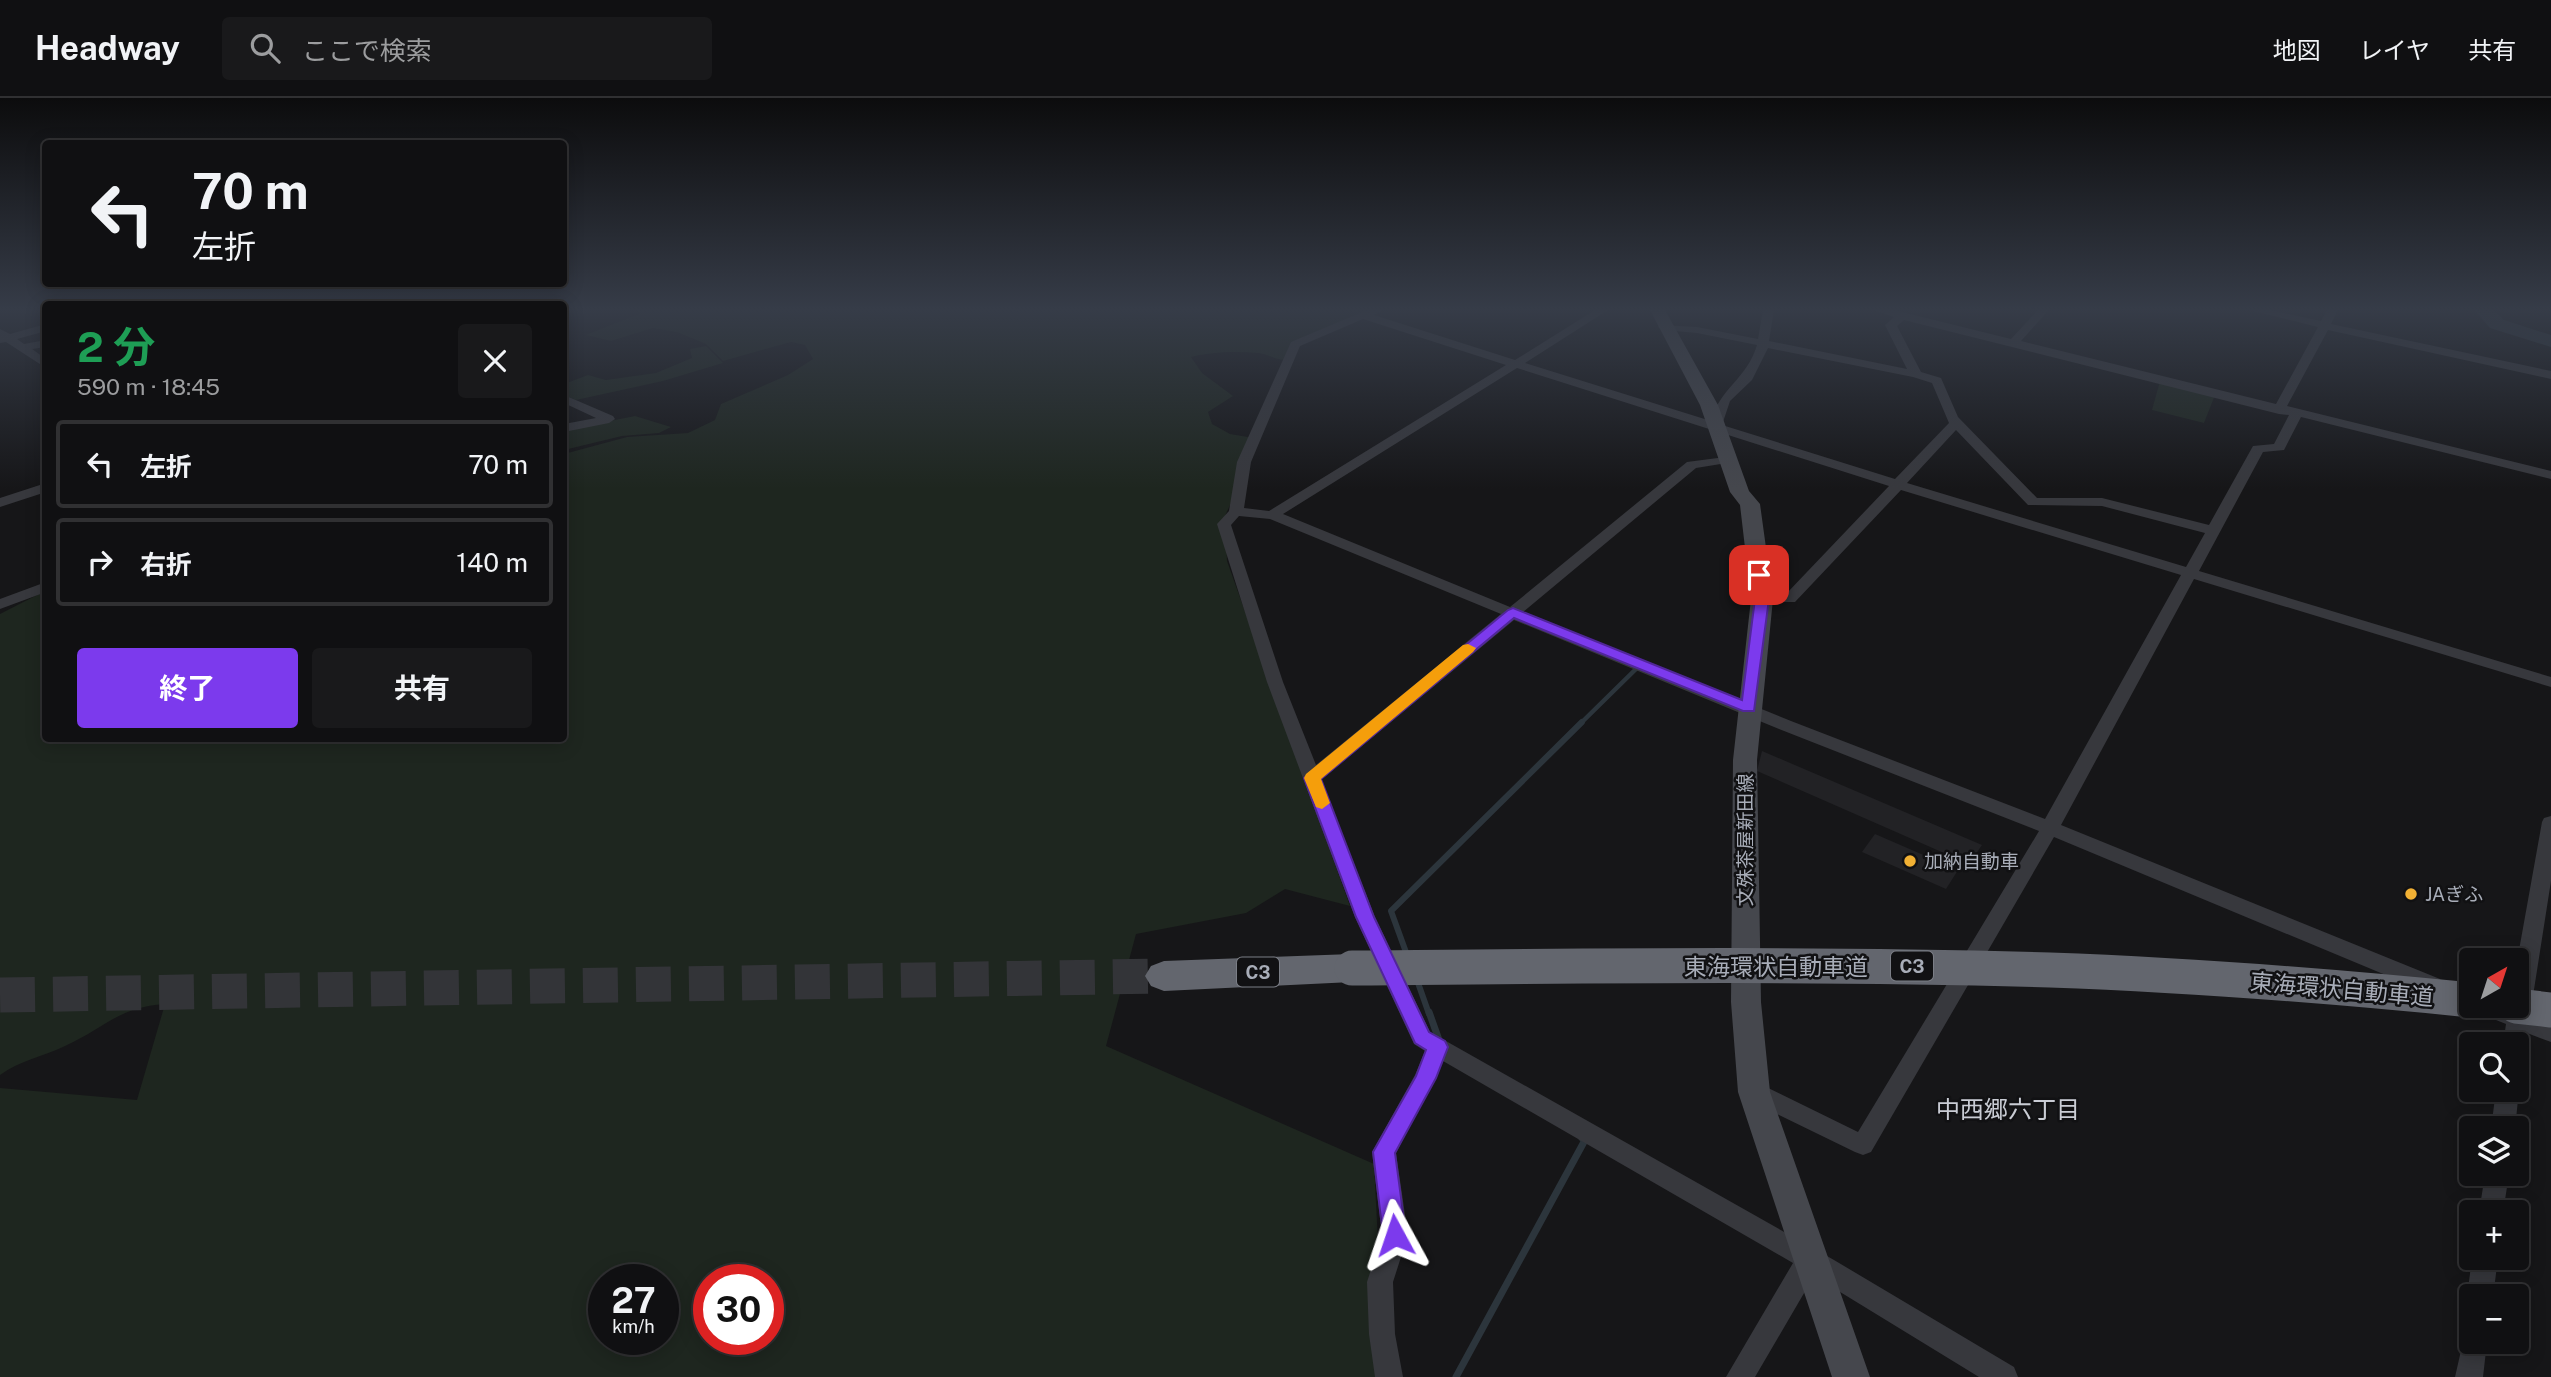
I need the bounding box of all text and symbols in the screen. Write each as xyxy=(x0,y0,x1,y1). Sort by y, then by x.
search box xyxy=(222,17,712,80)
text: Headway xyxy=(35,29,180,67)
icon: search xyxy=(246,29,284,67)
text: ここで検索 xyxy=(302,35,432,66)
text: 地図 xyxy=(2273,36,2321,64)
text: レイヤ xyxy=(2359,36,2430,64)
text: 共有 xyxy=(2468,36,2516,64)
text: 70 m xyxy=(192,162,309,220)
icon: left xyxy=(77,168,168,259)
text: 左折 xyxy=(192,228,256,265)
text: 2 分 xyxy=(77,322,155,371)
button: close xyxy=(458,324,532,398)
text: 590 m · 18:45 xyxy=(77,373,220,400)
icon: left xyxy=(81,445,119,483)
text: 70 m xyxy=(468,449,528,480)
text: 左折 xyxy=(140,451,192,482)
icon: right xyxy=(81,543,119,581)
pin xyxy=(1729,545,1789,605)
text: 140 m xyxy=(456,547,528,578)
text: 右折 xyxy=(140,549,192,580)
icon: arrive xyxy=(1740,556,1778,594)
button: 終了 xyxy=(77,648,298,728)
button: 共有 xyxy=(312,648,532,728)
street label: 文殊茶屋新田線 xyxy=(1734,773,1756,907)
place label: 加納自動車 xyxy=(1924,850,2019,872)
marker: 加納自動車 xyxy=(1902,853,1918,869)
place label: JAぎふ xyxy=(2425,883,2483,905)
marker: JAぎふ xyxy=(2403,886,2419,902)
north arrow xyxy=(2459,948,2529,1018)
map controls xyxy=(2459,948,2529,1354)
road number: C3 xyxy=(1891,952,1933,980)
street label: 東海環状自動車道 xyxy=(1684,953,1868,980)
road number: C3 xyxy=(1237,958,1279,986)
street label: 東海環状自動車道 xyxy=(2249,968,2435,1010)
button: search xyxy=(2459,1032,2529,1102)
district label: 中西郷六丁目 xyxy=(1936,1095,2080,1123)
button: layers xyxy=(2459,1116,2529,1186)
position arrow xyxy=(1358,1198,1432,1272)
button: + xyxy=(2459,1200,2529,1270)
speed limit sign: 30 xyxy=(693,1264,784,1355)
text: 27 xyxy=(611,1280,656,1321)
button: − xyxy=(2459,1284,2529,1354)
text: km/h xyxy=(612,1316,655,1337)

